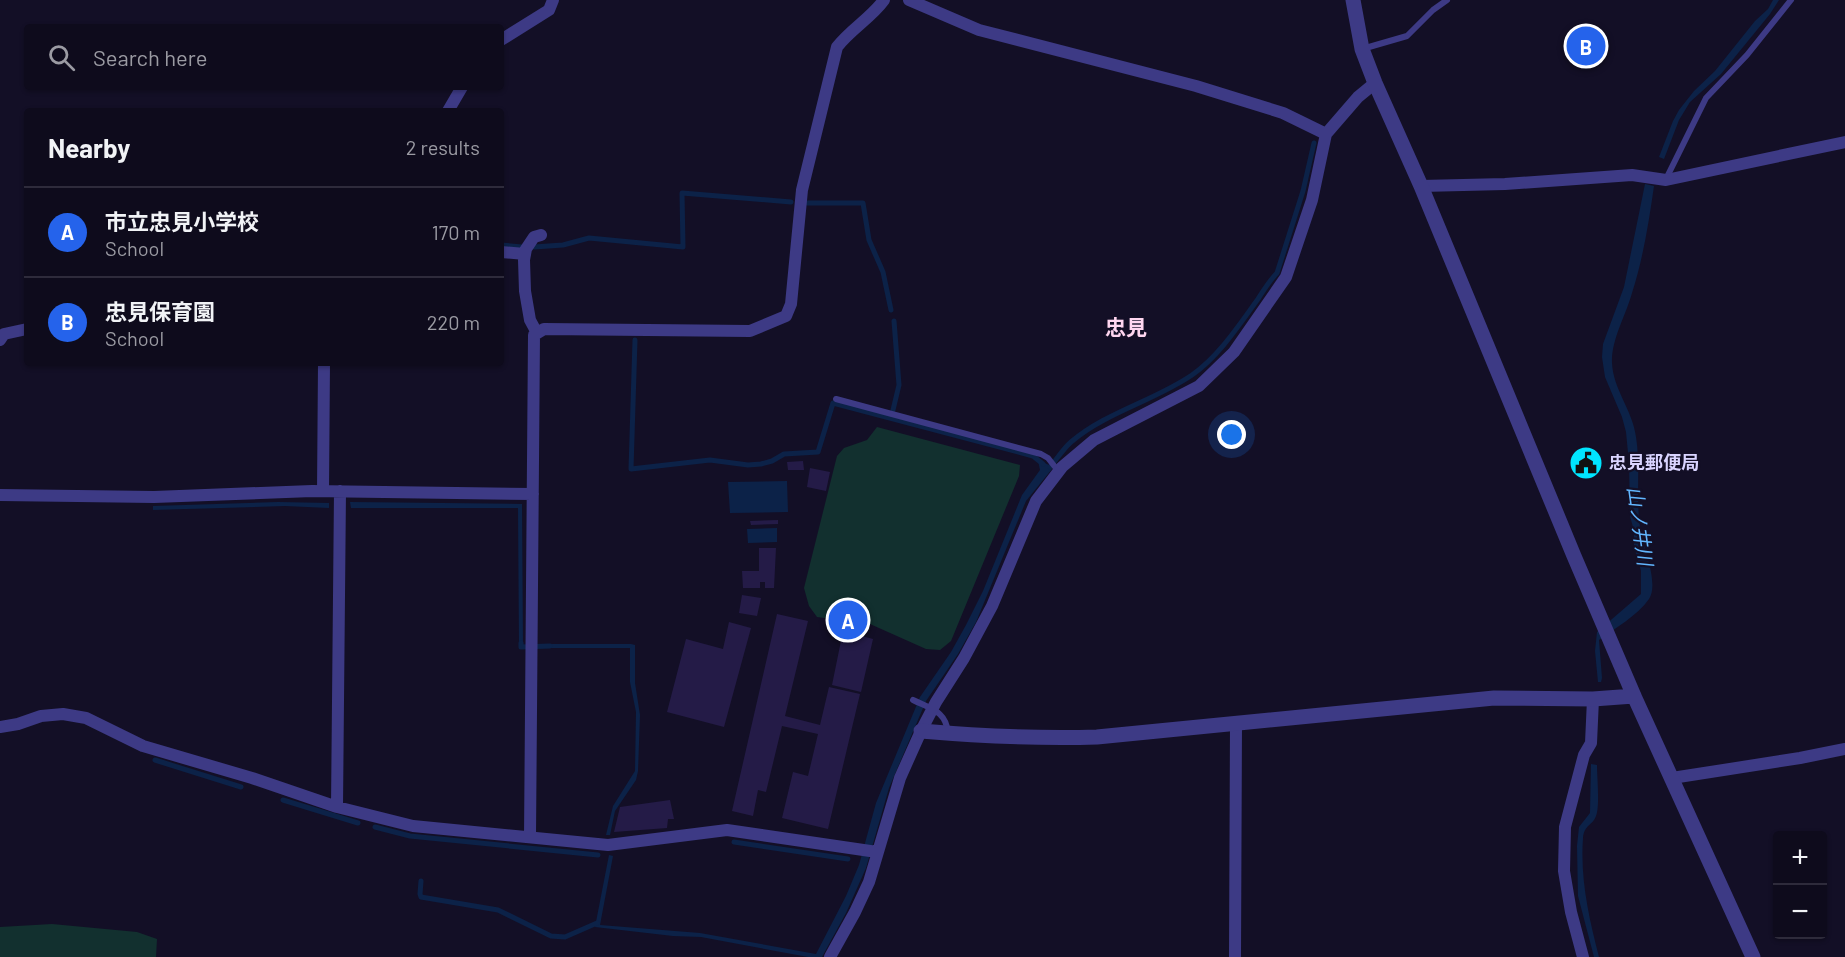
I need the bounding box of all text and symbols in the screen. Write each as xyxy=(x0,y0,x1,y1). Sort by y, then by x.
search box xyxy=(24,24,504,90)
pin: B xyxy=(1566,24,1606,68)
icon: search xyxy=(45,41,78,74)
text: Search here xyxy=(93,44,207,70)
text: Nearby xyxy=(48,132,130,163)
text: 2 results xyxy=(406,135,480,159)
text: 市立忠見小学校 xyxy=(105,208,259,234)
text: A xyxy=(61,220,74,244)
text: 170 m xyxy=(432,220,480,244)
text: School xyxy=(105,236,164,260)
text: 忠見保育園 xyxy=(105,298,215,324)
text: B xyxy=(61,310,74,334)
text: 220 m xyxy=(427,310,480,334)
district label: 忠見 xyxy=(1105,314,1147,339)
text: School xyxy=(105,326,164,350)
your location xyxy=(1217,420,1246,449)
public building icon: 忠見郵便局 xyxy=(1568,445,1604,481)
place label: 忠見郵便局 xyxy=(1609,451,1699,473)
water label: 山ノ井川 xyxy=(1624,485,1659,569)
pin: A xyxy=(828,598,868,642)
map controls xyxy=(1773,831,1827,939)
button: + xyxy=(1773,831,1827,885)
button: − xyxy=(1773,885,1827,939)

